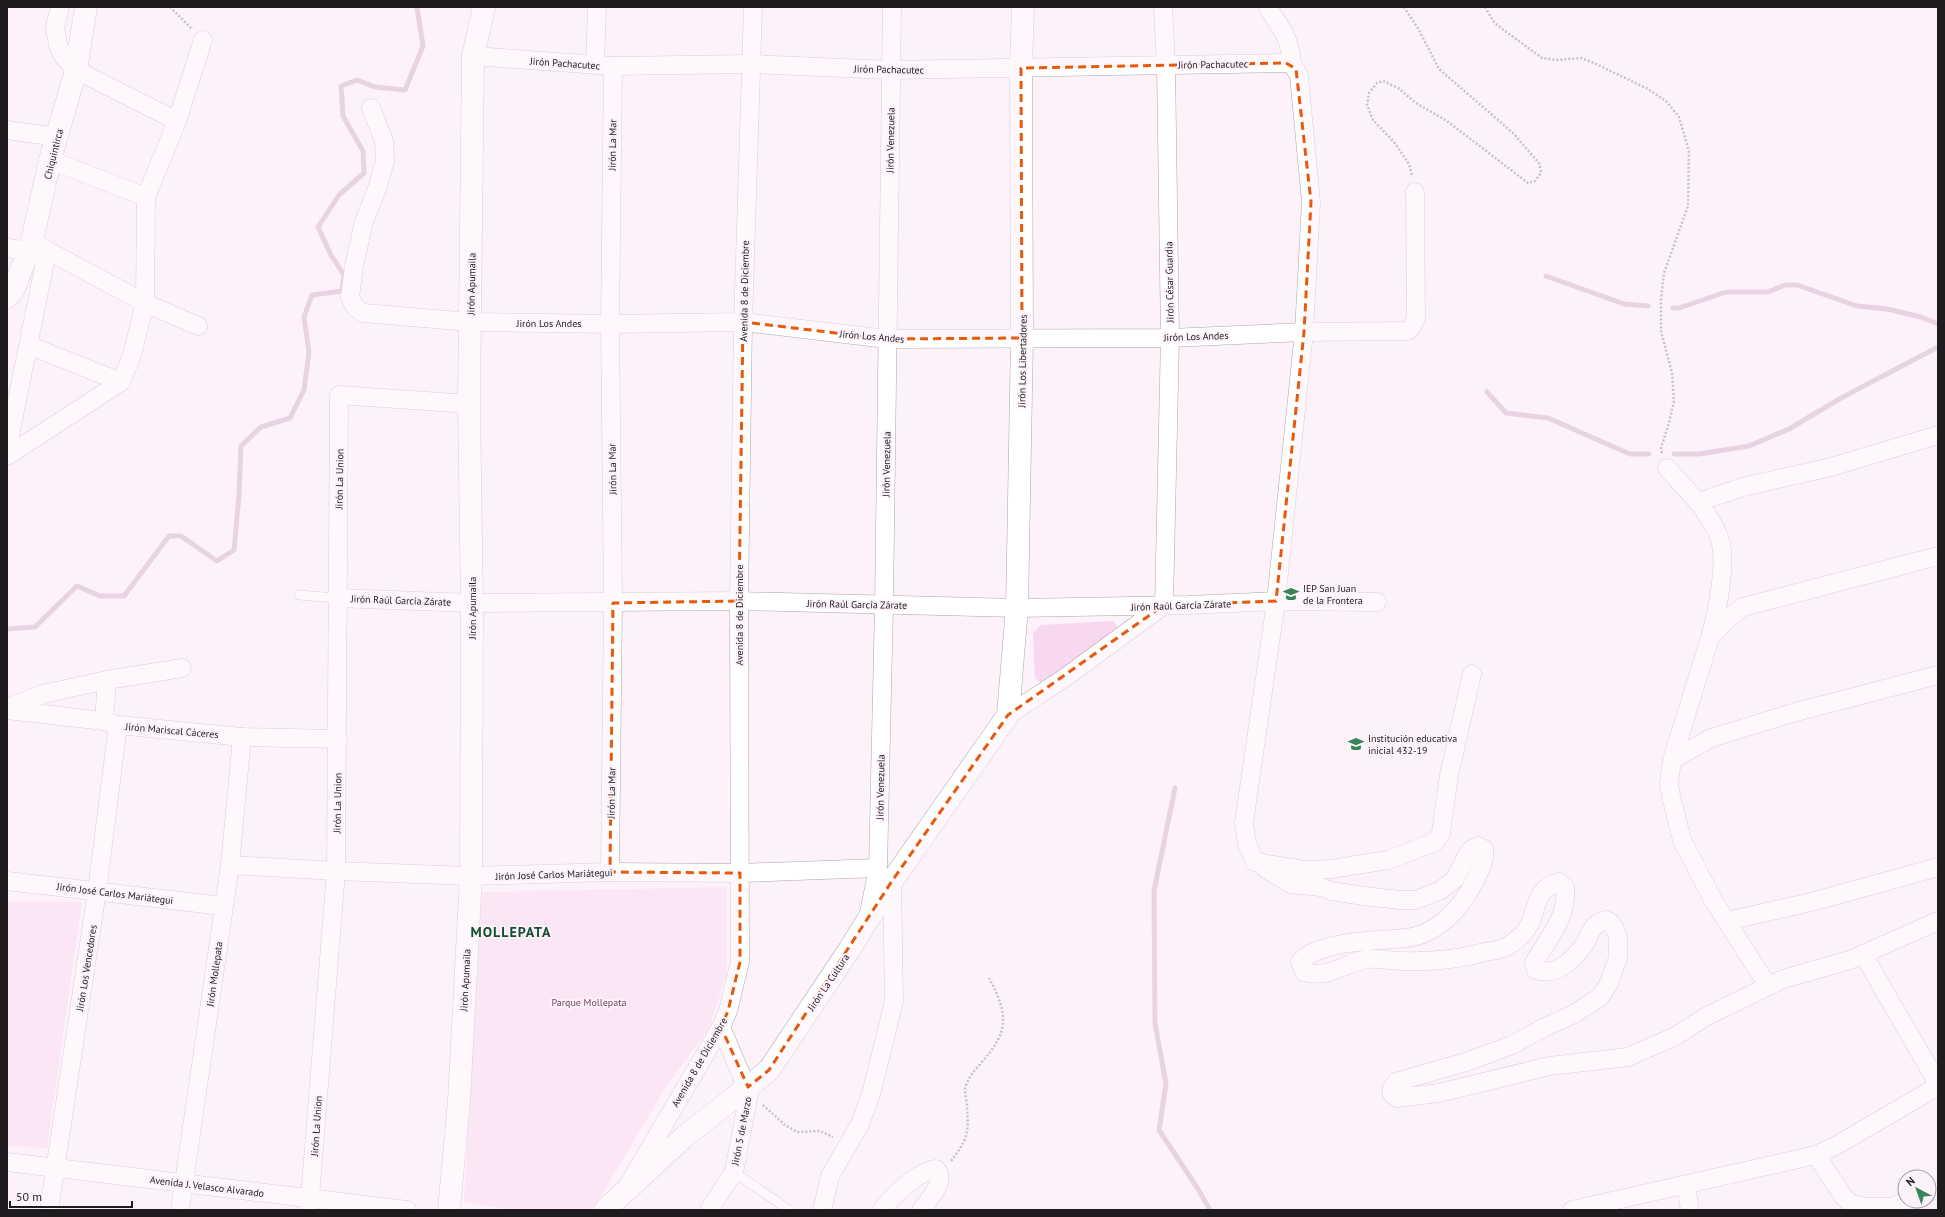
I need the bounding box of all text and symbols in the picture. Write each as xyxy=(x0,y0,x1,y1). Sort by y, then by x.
street label: Jirón Pachacutec xyxy=(528,54,601,72)
street label: Jirón Pachacutec xyxy=(1177,57,1249,72)
street label: Jirón Pachacutec xyxy=(853,62,925,77)
street label: Jirón Venezuela xyxy=(883,107,898,174)
street label: Jirón La Mar xyxy=(606,119,619,172)
street label: Chiquintirca xyxy=(41,127,66,181)
street label: Avenida 8 de Diciembre xyxy=(737,240,752,342)
street label: Jirón César Guardia xyxy=(1162,241,1177,324)
street label: Jirón Apumaila xyxy=(464,253,479,316)
street label: Jirón Los Libertadores xyxy=(1015,314,1030,409)
street label: Jirón Los Andes xyxy=(516,317,581,330)
street label: Jirón Los Andes xyxy=(838,327,905,346)
street label: Jirón Los Andes xyxy=(1162,329,1229,344)
street label: Jirón Venezuela xyxy=(879,431,894,498)
street label: Jirón La Mar xyxy=(606,443,619,496)
street label: Jirón La Union xyxy=(332,449,347,510)
street label: Avenida 8 de Diciembre xyxy=(733,564,746,666)
street label: Jirón Apumaila xyxy=(466,577,479,640)
place label: IEP San Juan de la Frontera xyxy=(1303,582,1363,607)
school or university icon: IEP San Juan de la Frontera xyxy=(1282,585,1300,603)
street label: Jirón Raúl García Zárate xyxy=(350,592,451,609)
street label: Jirón Raúl García Zárate xyxy=(806,597,907,612)
street label: Jirón Raúl García Zárate xyxy=(1130,597,1231,614)
street label: Jirón Mariscal Cáceres xyxy=(124,720,219,741)
place label: Institución educativa inicial 432-19 xyxy=(1368,732,1457,757)
school or university icon: Institución educativa inicial 432-19 xyxy=(1347,735,1365,753)
street label: Jirón Venezuela xyxy=(873,754,888,821)
street label: Jirón La Mar xyxy=(605,767,618,820)
street label: Jirón La Union xyxy=(330,773,345,834)
street label: Jirón José Carlos Mariátegui xyxy=(494,866,613,883)
street label: Jirón José Carlos Mariátegui xyxy=(55,880,174,907)
district label: MOLLEPATA xyxy=(471,923,551,941)
street label: Jirón Los Vencedores xyxy=(73,924,100,1013)
street label: Jirón Mollepata xyxy=(203,941,225,1008)
street label: Jirón Apumaila xyxy=(457,948,474,1013)
street label: Jirón La Cultura xyxy=(804,951,852,1014)
park label: Parque Mollepata xyxy=(551,996,627,1009)
street label: Avenida 8 de Diciembre xyxy=(669,1015,730,1109)
street label: Jirón La Union xyxy=(308,1095,325,1158)
street label: Jirón 5 de Marzo xyxy=(728,1096,755,1168)
north arrow xyxy=(1897,1169,1937,1209)
street label: Avenida J. Velasco Alvarado xyxy=(149,1173,265,1200)
text: N xyxy=(1903,1174,1918,1189)
scale bar xyxy=(10,1183,132,1209)
text: 50 m xyxy=(16,1189,42,1204)

